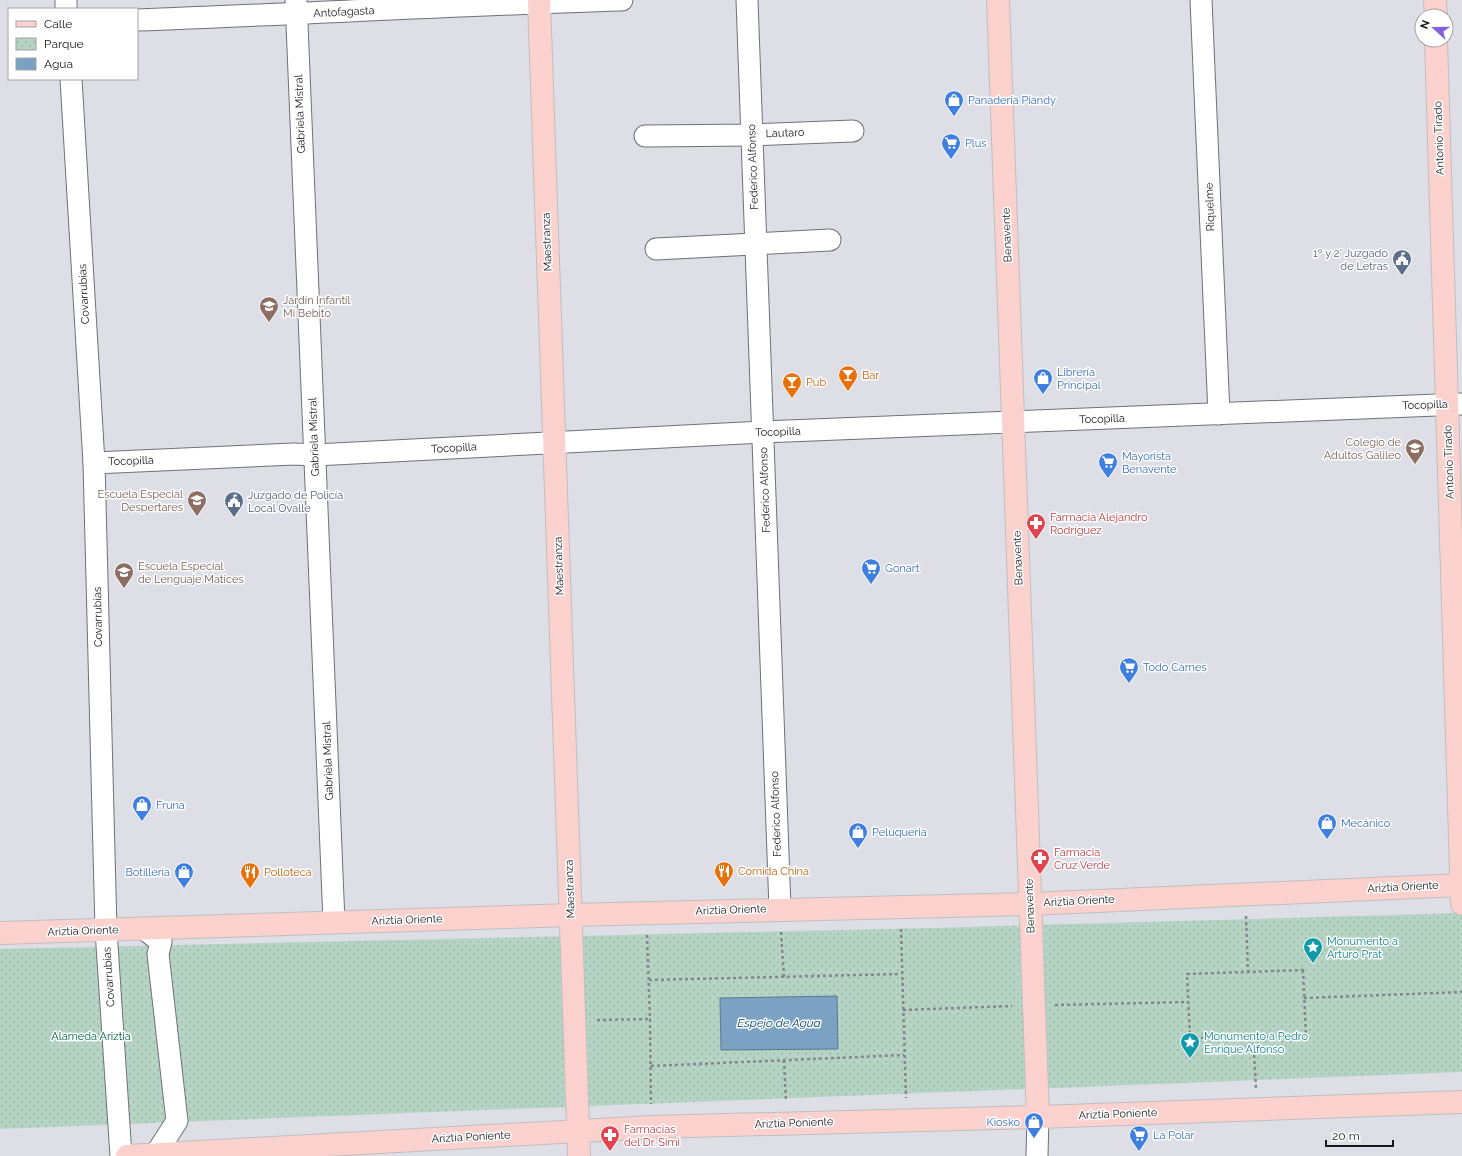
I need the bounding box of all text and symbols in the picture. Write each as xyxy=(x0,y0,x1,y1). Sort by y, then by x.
street label: Antofagasta xyxy=(313,4,375,20)
legend xyxy=(8,8,138,80)
north arrow xyxy=(1414,8,1454,48)
text: Calle xyxy=(44,17,72,31)
text: N xyxy=(1418,18,1433,31)
text: Parque xyxy=(44,37,84,51)
text: Agua xyxy=(44,57,73,71)
street label: Gabriela Mistral xyxy=(292,74,308,154)
shop icon: Panadería Piandy xyxy=(943,89,965,117)
place label: Panadería Piandy xyxy=(968,94,1056,107)
street label: Antonio Tirado xyxy=(1431,100,1447,175)
street label: Federico Alfonso xyxy=(745,123,761,210)
street label: Lautaro xyxy=(765,126,805,140)
supermarket icon: Plus xyxy=(940,132,962,160)
place label: Plus xyxy=(965,137,987,150)
street label: Riquelme xyxy=(1203,182,1217,232)
street label: Benavente xyxy=(1000,207,1014,262)
street label: Maestranza xyxy=(539,212,555,272)
place label: 1º y 2° Juzgado de Letras xyxy=(1313,247,1388,273)
public building icon: 1º y 2° Juzgado de Letras xyxy=(1391,248,1413,276)
street label: Covarrubias xyxy=(76,264,92,324)
place label: Jardín Infantil Mi Bebito xyxy=(283,294,350,320)
school or university icon: Jardín Infantil Mi Bebito xyxy=(258,295,280,323)
bar icon: Bar xyxy=(837,364,859,392)
place label: Librería Principal xyxy=(1057,366,1101,392)
shop icon: Librería Principal xyxy=(1032,367,1054,395)
place label: Bar xyxy=(862,369,879,382)
bar icon: Pub xyxy=(781,371,803,399)
place label: Pub xyxy=(806,376,826,389)
street label: Gabriela Mistral xyxy=(306,397,322,477)
street label: Tocopilla xyxy=(1402,398,1448,412)
street label: Tocopilla xyxy=(1079,412,1125,426)
street label: Antonio Tirado xyxy=(1441,424,1457,499)
street label: Tocopilla xyxy=(755,425,801,439)
place label: Colegio de Adultos Galileo xyxy=(1324,436,1402,462)
school or university icon: Colegio de Adultos Galileo xyxy=(1404,437,1426,465)
street label: Tocopilla xyxy=(431,440,477,456)
street label: Federico Alfonso xyxy=(757,446,773,533)
place label: Mayorista Benavente xyxy=(1122,450,1177,476)
supermarket icon: Mayorista Benavente xyxy=(1097,451,1119,479)
street label: Tocopilla xyxy=(108,454,154,468)
place label: Escuela Especial Despertares xyxy=(98,488,183,514)
school or university icon: Escuela Especial Despertares xyxy=(186,489,208,517)
place label: Juzgado de Policía Local Ovalle xyxy=(248,489,343,515)
public building icon: Juzgado de Policía Local Ovalle xyxy=(223,490,245,518)
place label: Farmacia Alejandro Rodríguez xyxy=(1050,511,1148,537)
pharmacy icon: Farmacia Alejandro Rodríguez xyxy=(1025,512,1047,540)
street label: Benavente xyxy=(1011,530,1025,585)
street label: Maestranza xyxy=(551,536,567,596)
supermarket icon: Gonart xyxy=(860,557,882,585)
place label: Escuela Especial de Lenguaje Matices xyxy=(138,560,244,586)
school or university icon: Escuela Especial de Lenguaje Matices xyxy=(113,561,135,589)
place label: Gonart xyxy=(885,562,920,575)
street label: Covarrubias xyxy=(91,587,105,647)
supermarket icon: Todo Carnes xyxy=(1118,656,1140,684)
place label: Todo Carnes xyxy=(1143,661,1207,674)
street label: Gabriela Mistral xyxy=(320,721,336,801)
street label: Federico Alfonso xyxy=(768,770,784,857)
shop icon: Fruna xyxy=(131,794,153,822)
place label: Fruna xyxy=(156,799,185,812)
shop icon: Mecánico xyxy=(1316,812,1338,840)
place label: Mecánico xyxy=(1341,817,1391,830)
shop icon: Peluqueria xyxy=(847,821,869,849)
place label: Peluqueria xyxy=(872,826,927,839)
place label: Farmacia Cruz Verde xyxy=(1054,846,1111,872)
pharmacy icon: Farmacia Cruz Verde xyxy=(1029,847,1051,875)
street label: Maestranza xyxy=(562,859,578,919)
restaurant icon: Comida China xyxy=(713,860,735,888)
shop icon: Botillería xyxy=(173,861,195,889)
restaurant icon: Polloteca xyxy=(239,861,261,889)
place label: Comida China xyxy=(738,865,809,878)
place label: Botillería xyxy=(125,866,170,879)
place label: Polloteca xyxy=(264,866,312,879)
street label: Benavente xyxy=(1023,878,1037,933)
street label: Ariztía Oriente xyxy=(1367,879,1439,895)
street label: Ariztía Oriente xyxy=(1043,893,1115,909)
street label: Ariztía Oriente xyxy=(695,902,767,918)
street label: Ariztía Oriente xyxy=(371,912,443,928)
street label: Ariztía Oriente xyxy=(47,923,119,939)
place label: Monumento a Arturo Prat xyxy=(1327,935,1398,961)
place icon: Monumento a Arturo Prat xyxy=(1302,936,1324,964)
street label: Covarrubias xyxy=(100,946,118,1008)
water label: Espejo de Agua xyxy=(737,1016,821,1030)
park label: Alameda Ariztia xyxy=(51,1030,131,1043)
place label: Monumento a Pedro Enrique Alfonso xyxy=(1204,1030,1308,1056)
place icon: Monumento a Pedro Enrique Alfonso xyxy=(1179,1031,1201,1059)
street label: Ariztía Poniente xyxy=(1078,1106,1158,1122)
shop icon: Kiosko xyxy=(1023,1111,1045,1139)
street label: Ariztía Poniente xyxy=(754,1115,834,1131)
place label: Kiosko xyxy=(987,1116,1020,1129)
scale bar xyxy=(1326,1122,1393,1148)
place label: Farmacias del Dr. Simi xyxy=(624,1123,680,1149)
pharmacy icon: Farmacias del Dr. Simi xyxy=(599,1124,621,1152)
supermarket icon: La Polar xyxy=(1128,1124,1150,1152)
street label: Ariztía Poniente xyxy=(431,1128,511,1146)
place label: La Polar xyxy=(1153,1129,1194,1142)
text: 20 m xyxy=(1332,1129,1360,1143)

